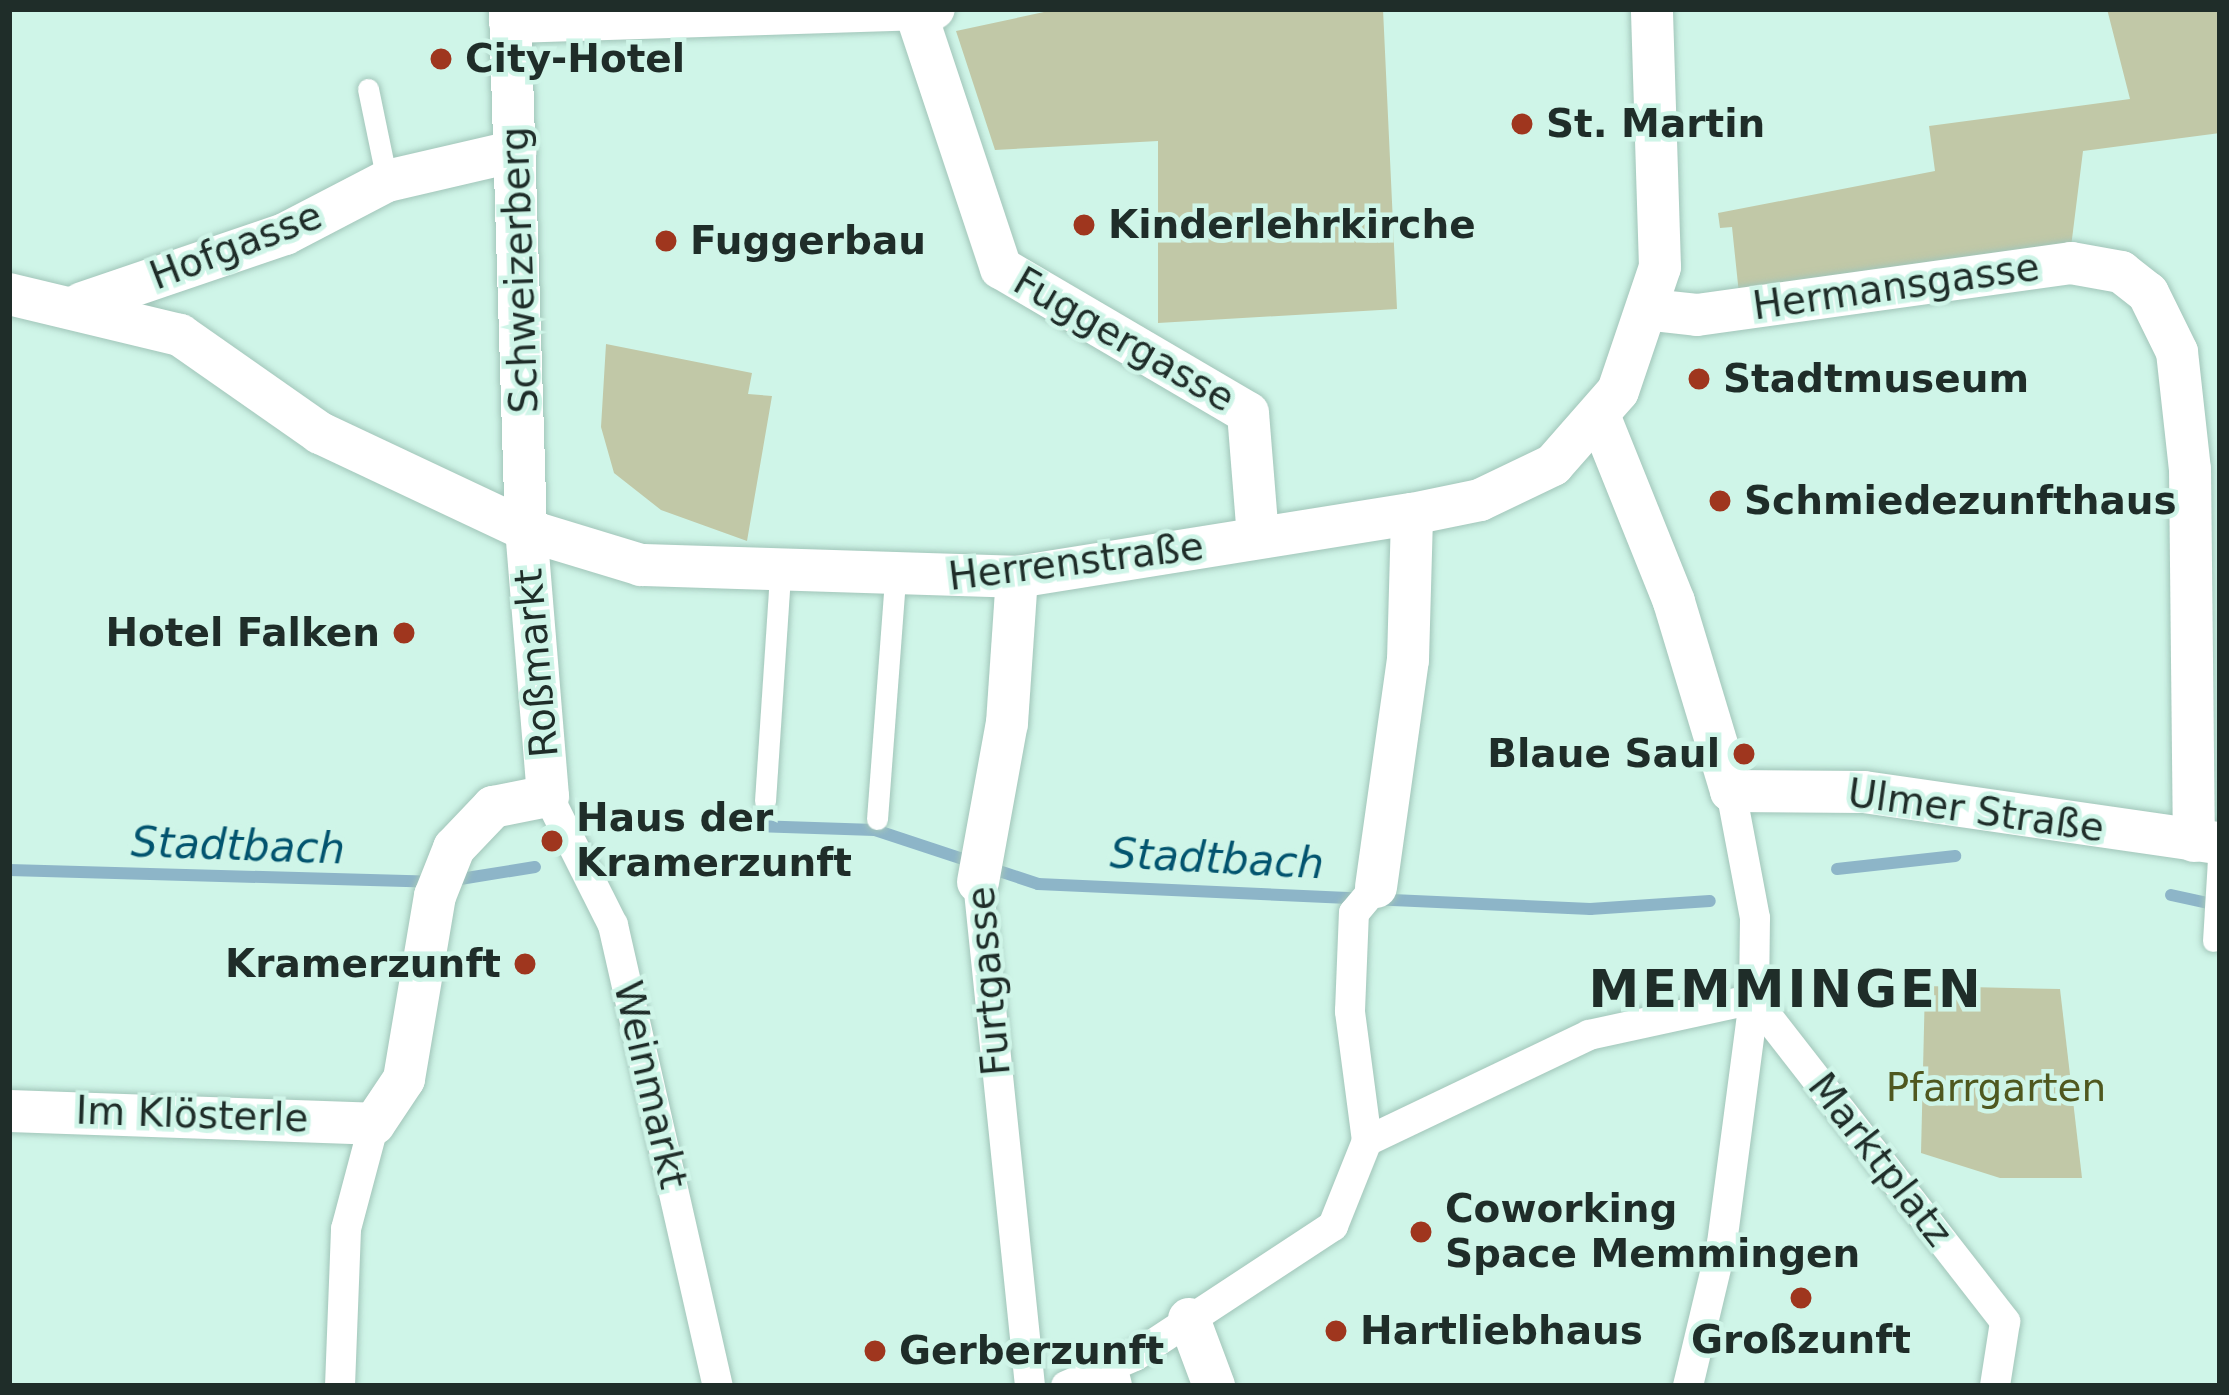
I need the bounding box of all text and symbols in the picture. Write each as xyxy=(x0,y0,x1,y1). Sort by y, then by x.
place label: City-Hotel xyxy=(465,36,685,82)
marker: City-Hotel xyxy=(428,46,454,72)
place label: St. Martin xyxy=(1546,101,1765,147)
marker: St. Martin xyxy=(1509,111,1535,137)
street label: Schweizerberg xyxy=(492,126,548,414)
street label: Hofgasse xyxy=(143,192,329,300)
place label: Kinderlehrkirche xyxy=(1108,202,1476,248)
marker: Kinderlehrkirche xyxy=(1071,212,1097,238)
place label: Fuggerbau xyxy=(690,218,926,264)
marker: Fuggerbau xyxy=(653,228,679,254)
street label: Hermansgasse xyxy=(1750,244,2042,330)
street label: Fuggergasse xyxy=(1005,258,1243,422)
place label: Stadtmuseum xyxy=(1723,356,2029,402)
marker: Stadtmuseum xyxy=(1686,366,1712,392)
place label: Schmiedezunfthaus xyxy=(1744,478,2177,524)
marker: Schmiedezunfthaus xyxy=(1707,488,1733,514)
street label: Herrenstraße xyxy=(946,523,1206,601)
street label: Roßmarkt xyxy=(505,567,569,759)
place label: Hotel Falken xyxy=(105,610,380,656)
marker: Hotel Falken xyxy=(391,620,417,646)
place label: Blaue Saul xyxy=(1487,731,1720,777)
marker: Blaue Saul xyxy=(1731,741,1757,767)
street label: Ulmer Straße xyxy=(1845,770,2107,852)
place label: Haus der Kramerzunft xyxy=(576,796,852,887)
water label: Stadtbach xyxy=(130,817,346,875)
marker: Haus der Kramerzunft xyxy=(539,828,565,854)
water label: Stadtbach xyxy=(1109,828,1325,890)
street label: Furtgasse xyxy=(957,885,1021,1077)
place label: Kramerzunft xyxy=(225,941,501,987)
marker: Kramerzunft xyxy=(512,951,538,977)
district label: MEMMINGEN xyxy=(1588,959,1984,1021)
street label: Weinmarkt xyxy=(603,977,697,1193)
street label: Marktplatz xyxy=(1798,1064,1962,1256)
park label: Pfarrgarten xyxy=(1886,1065,2106,1111)
street label: Im Klösterle xyxy=(75,1088,309,1142)
place label: Coworking Space Memmingen xyxy=(1445,1187,1860,1278)
marker: Coworking Space Memmingen xyxy=(1408,1219,1434,1245)
marker: Großzunft xyxy=(1788,1285,1814,1311)
place label: Hartliebhaus xyxy=(1360,1308,1643,1354)
place label: Großzunft xyxy=(1691,1317,1911,1363)
marker: Hartliebhaus xyxy=(1323,1318,1349,1344)
place label: Gerberzunft xyxy=(899,1328,1164,1374)
marker: Gerberzunft xyxy=(862,1338,888,1364)

